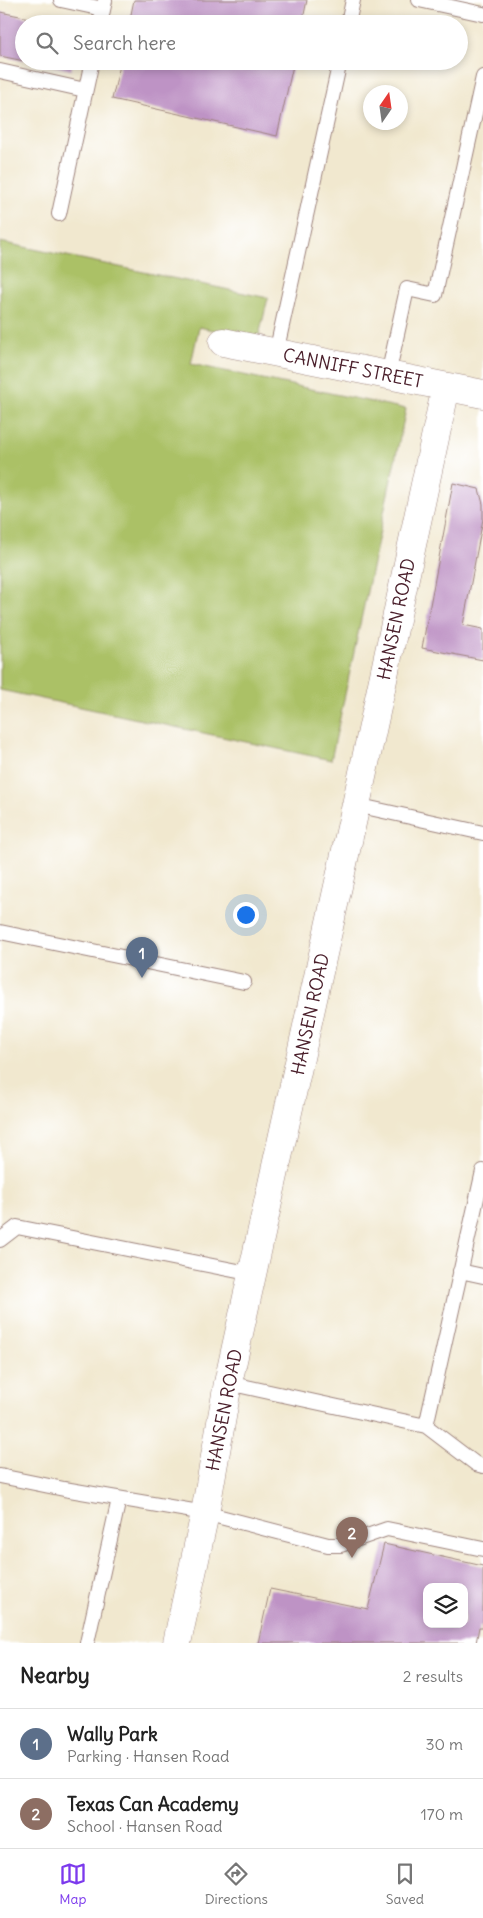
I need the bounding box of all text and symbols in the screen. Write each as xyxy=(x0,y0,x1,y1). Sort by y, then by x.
search box xyxy=(15,15,468,70)
icon: search xyxy=(33,29,61,57)
text: Search here xyxy=(73,31,176,55)
north arrow xyxy=(363,85,408,130)
street label: CANNIFF STREET xyxy=(281,343,425,393)
street label: HANSEN ROAD xyxy=(372,556,420,682)
your location xyxy=(233,902,259,928)
pin: 1 xyxy=(126,937,158,978)
street label: HANSEN ROAD xyxy=(286,951,334,1077)
street label: HANSEN ROAD xyxy=(201,1347,247,1473)
pin: 2 xyxy=(336,1517,368,1558)
map controls xyxy=(423,1583,468,1628)
button: layers xyxy=(423,1583,468,1628)
text: Nearby xyxy=(20,1662,90,1689)
text: 2 results xyxy=(403,1666,463,1686)
text: Wally Park xyxy=(67,1722,158,1746)
text: 1 xyxy=(33,1734,39,1754)
text: 30 m xyxy=(426,1734,463,1754)
text: Parking · Hansen Road xyxy=(67,1746,229,1766)
text: Texas Can Academy xyxy=(67,1792,239,1816)
text: 2 xyxy=(32,1804,40,1824)
text: 170 m xyxy=(420,1804,463,1824)
text: School · Hansen Road xyxy=(67,1816,222,1836)
tab: Map xyxy=(59,1860,87,1908)
tab: Directions xyxy=(205,1860,268,1908)
tab: Saved xyxy=(386,1860,424,1908)

